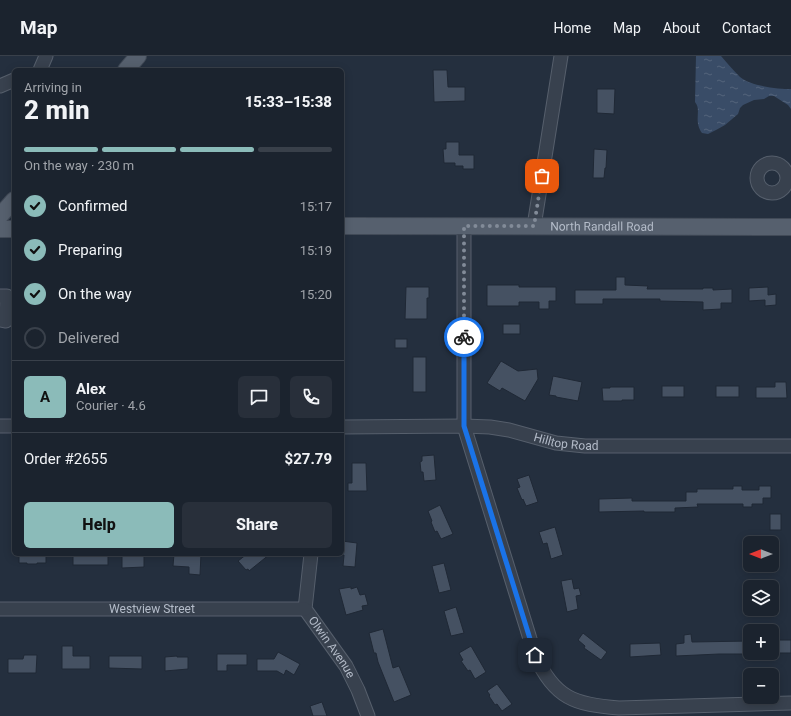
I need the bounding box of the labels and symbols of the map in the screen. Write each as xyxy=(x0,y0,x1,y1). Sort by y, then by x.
pin xyxy=(525,159,559,193)
street label: North Randall Road xyxy=(550,219,654,234)
courier xyxy=(444,317,484,357)
street label: Hilltop Road xyxy=(532,430,598,453)
north arrow xyxy=(743,536,779,572)
street label: Westview Street xyxy=(109,602,195,616)
street label: Olwin Avenue xyxy=(306,614,358,680)
pin xyxy=(518,638,552,672)

